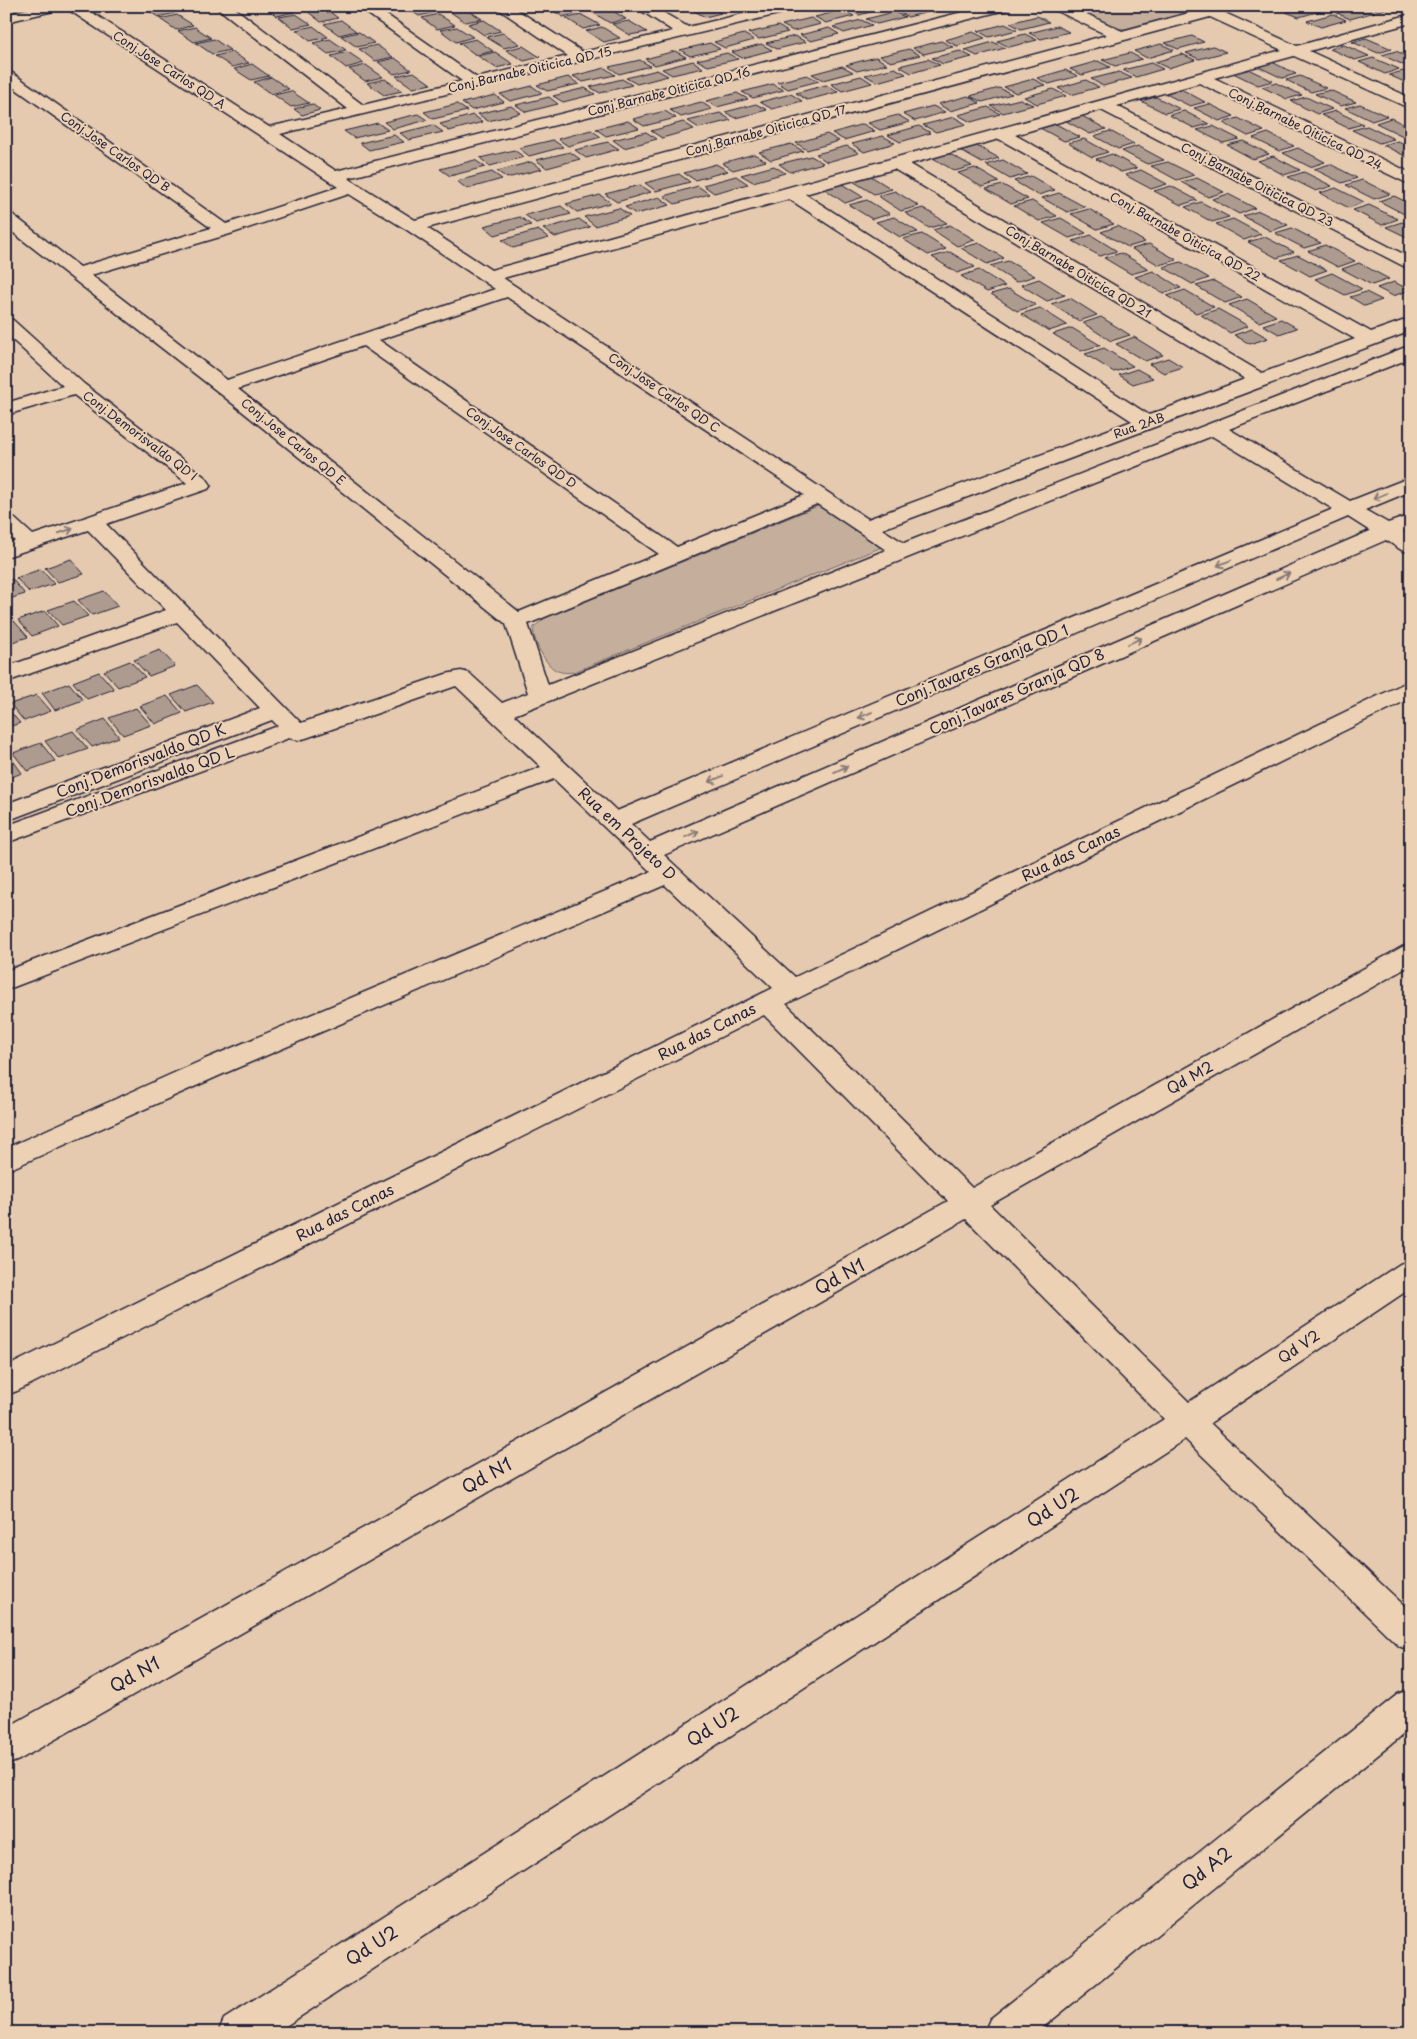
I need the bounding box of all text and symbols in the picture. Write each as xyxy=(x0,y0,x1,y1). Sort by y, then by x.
street label: Conj.Jose Carlos QD A xyxy=(110,26,229,112)
street label: Conj.Barnabe Oiticica QD 15 xyxy=(446,41,613,97)
street label: Conj.Barnabe Oiticica QD 16 xyxy=(586,62,752,120)
street label: Conj.Barnabe Oiticica QD 24 xyxy=(1225,83,1386,173)
street label: Conj.Barnabe Oiticica QD 17 xyxy=(683,100,849,160)
street label: Conj.Jose Carlos QD B xyxy=(57,107,174,196)
street label: Conj.Barnabe Oiticica QD 23 xyxy=(1178,138,1337,231)
street label: Conj.Barnabe Oiticica QD 22 xyxy=(1107,187,1264,285)
street label: Conj.Barnabe Oiticica QD 21 xyxy=(1002,220,1155,322)
street label: Conj.Jose Carlos QD C xyxy=(605,348,724,436)
street label: Conj.Demorisvaldo QD I xyxy=(79,386,202,484)
street label: Conj.Jose Carlos QD E xyxy=(237,393,350,489)
street label: Conj.Jose Carlos QD D xyxy=(463,402,581,492)
street label: Rua 2AB xyxy=(1111,407,1167,443)
one-way arrow xyxy=(1373,492,1388,502)
one-way arrow xyxy=(58,526,74,536)
one-way arrow xyxy=(1217,558,1232,568)
one-way arrow xyxy=(1276,571,1291,580)
street label: Conj.Tavares Granja QD 1 xyxy=(891,618,1072,712)
one-way arrow xyxy=(1127,636,1142,645)
street label: Conj.Tavares Granja QD 8 xyxy=(925,641,1108,740)
one-way arrow xyxy=(858,711,873,721)
street label: Conj.Demorisvaldo QD K xyxy=(52,717,229,803)
street label: Conj.Demorisvaldo QD L xyxy=(62,739,237,822)
one-way arrow xyxy=(833,763,848,773)
one-way arrow xyxy=(709,774,724,784)
street label: Rua em Projeto D xyxy=(574,781,682,885)
street label: Rua das Canas xyxy=(1017,819,1124,887)
one-way arrow xyxy=(684,828,699,838)
street label: Rua das Canas xyxy=(653,996,759,1065)
street label: Qd M2 xyxy=(1162,1054,1217,1099)
street label: Rua das Canas xyxy=(291,1177,397,1246)
street label: Qd N1 xyxy=(809,1251,870,1301)
street label: Qd V2 xyxy=(1272,1323,1324,1368)
street label: Qd N1 xyxy=(456,1450,517,1500)
street label: Qd U2 xyxy=(1021,1480,1084,1534)
street label: Qd N1 xyxy=(104,1649,165,1699)
street label: Qd U2 xyxy=(681,1699,744,1753)
street label: Qd A2 xyxy=(1175,1839,1237,1896)
street label: Qd U2 xyxy=(340,1918,403,1972)

